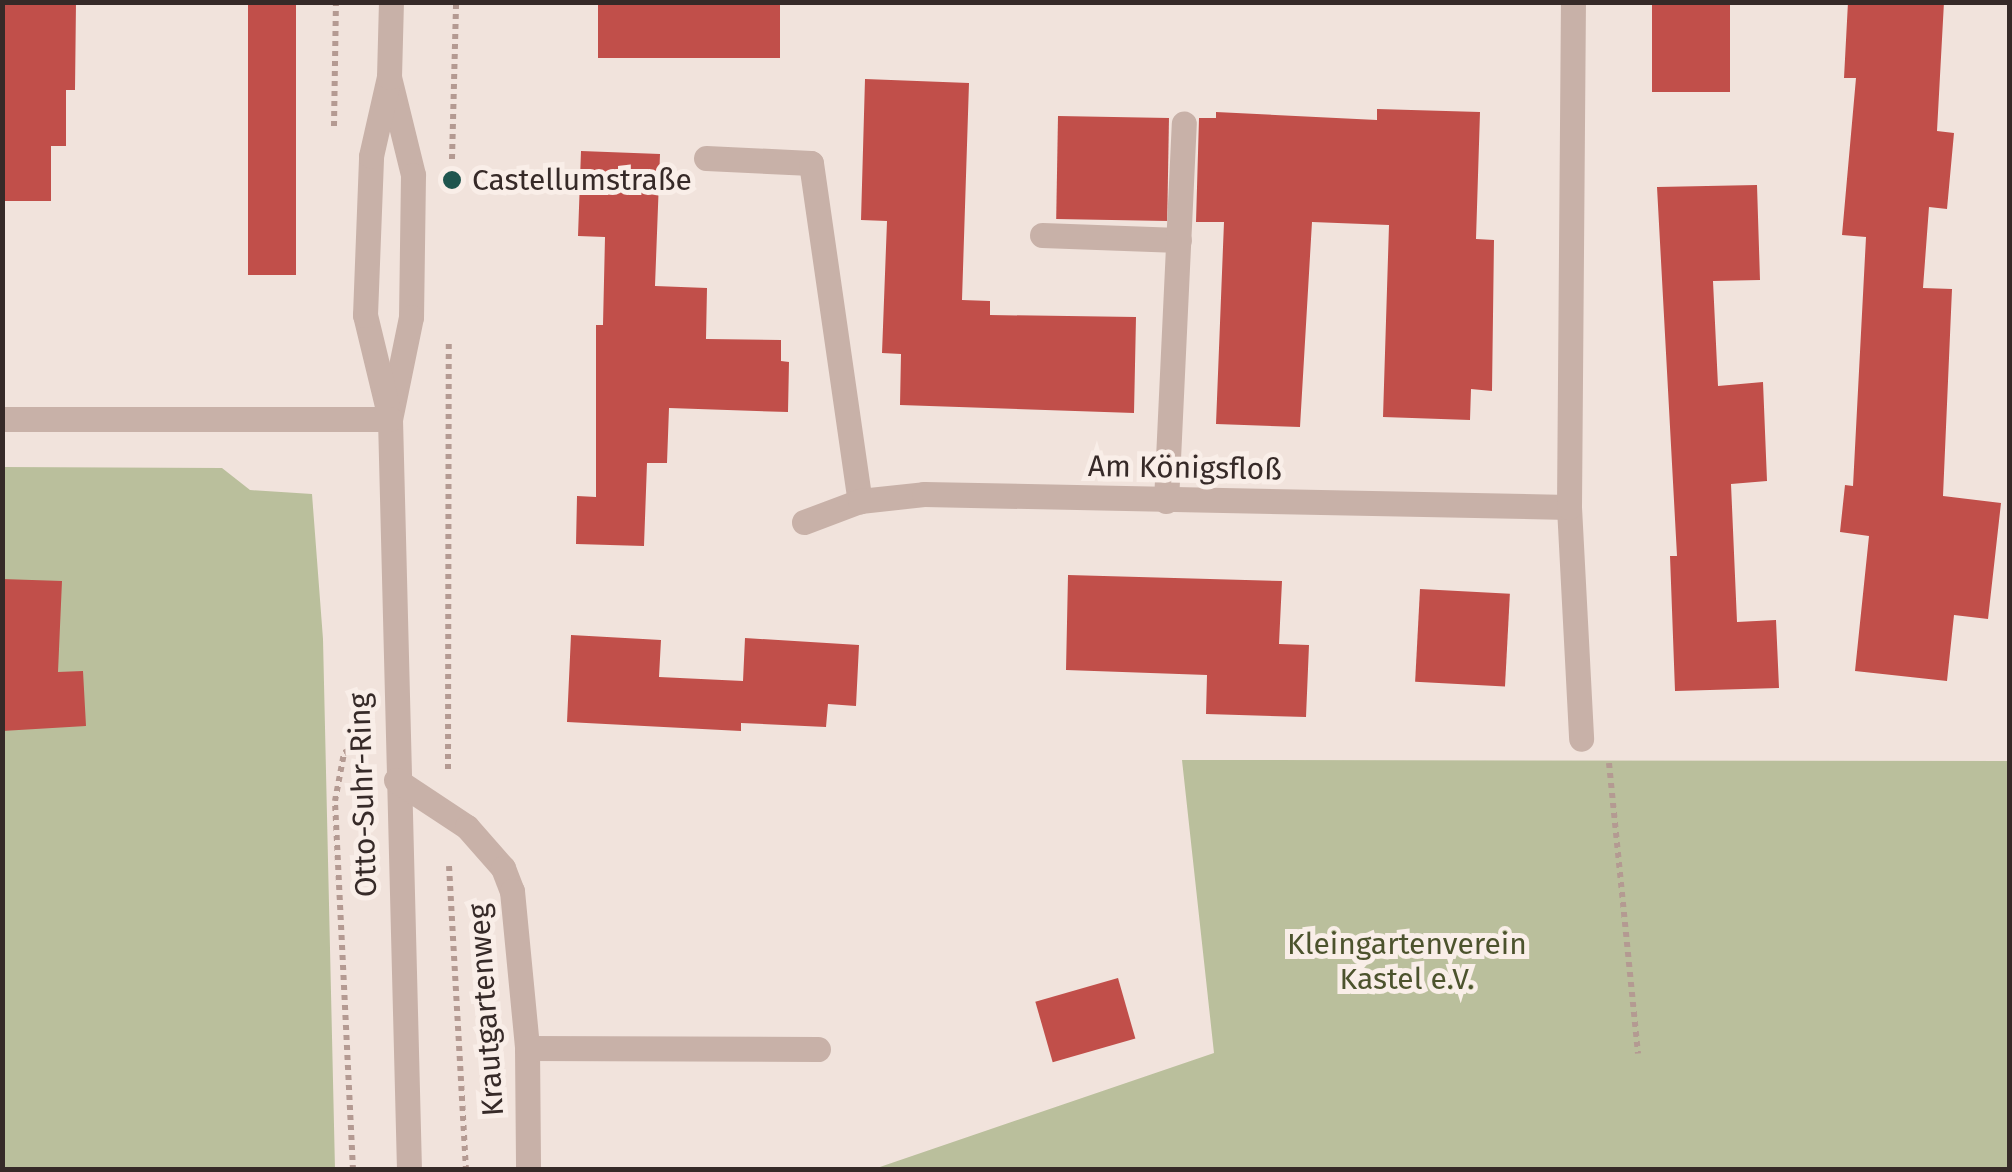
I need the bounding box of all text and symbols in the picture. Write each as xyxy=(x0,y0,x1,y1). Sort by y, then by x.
place label: Castellumstraße xyxy=(472,162,692,198)
marker: Castellumstraße xyxy=(441,169,463,191)
street label: Am Königsfloß xyxy=(1088,448,1282,488)
street label: Otto-Suhr-Ring xyxy=(341,692,385,898)
street label: Krautgartenweg xyxy=(461,902,511,1118)
park label: Kleingartenverein Kastel e.V. xyxy=(1287,926,1527,996)

